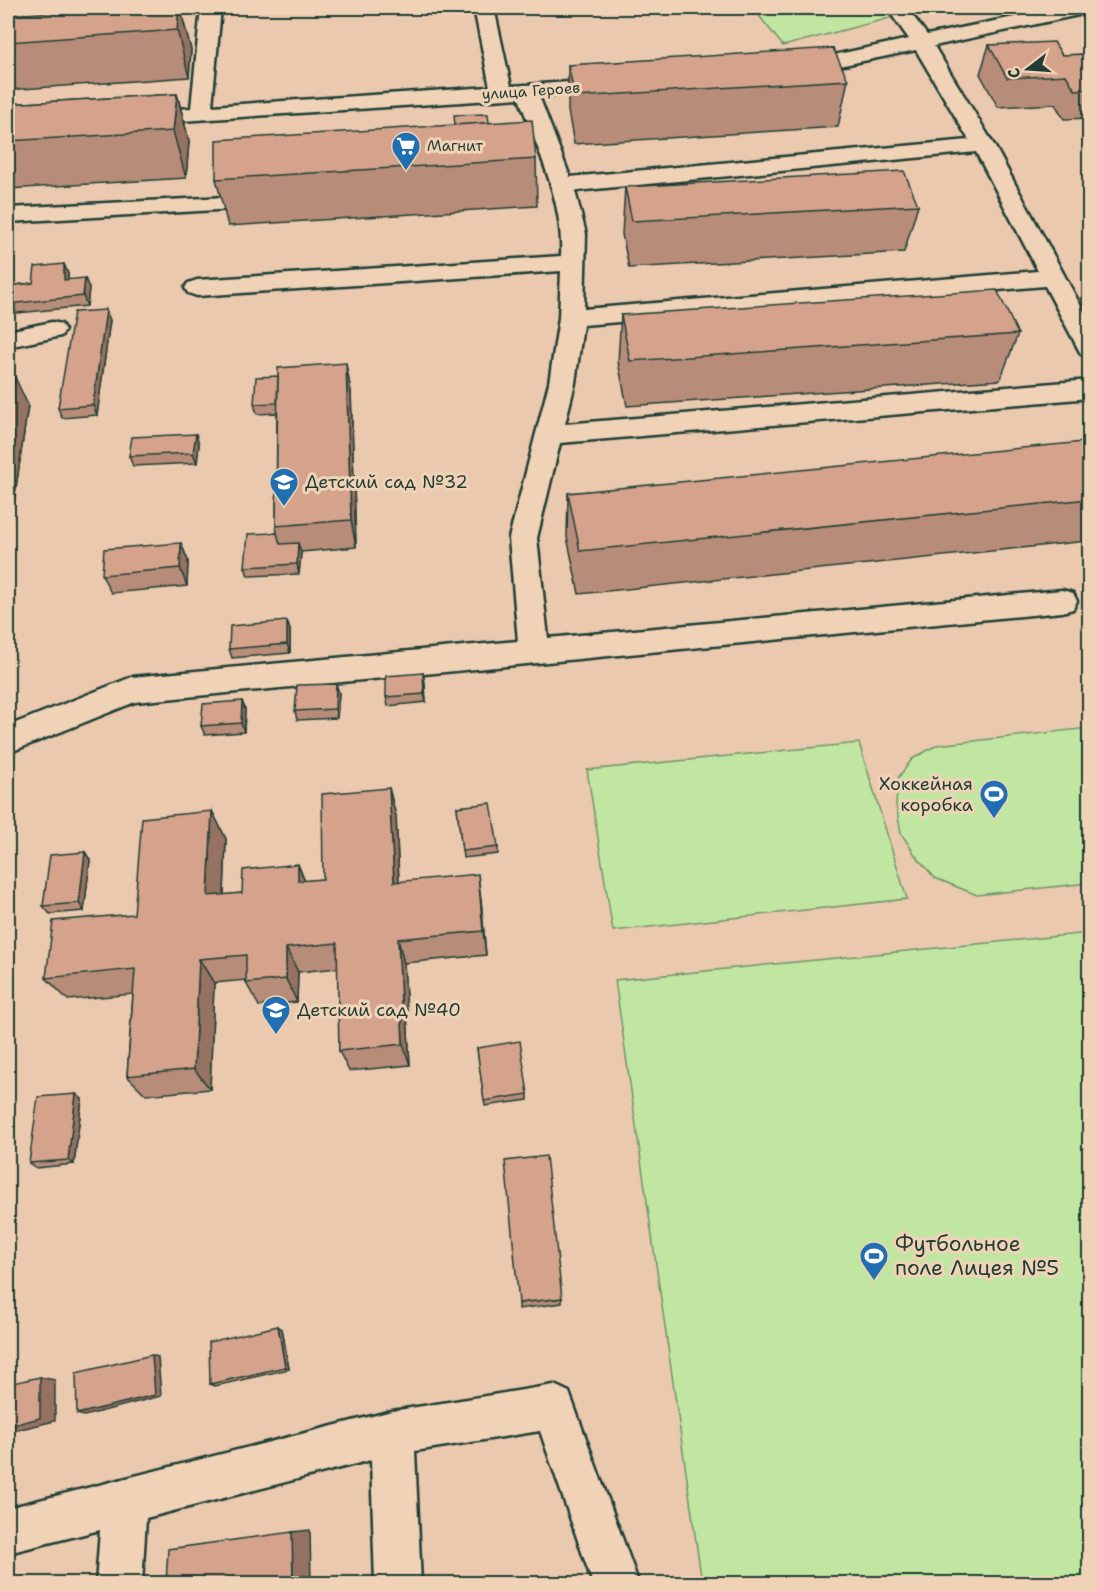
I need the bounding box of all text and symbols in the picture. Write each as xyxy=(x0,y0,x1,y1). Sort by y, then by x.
north arrow xyxy=(998,39,1058,99)
text: С xyxy=(1003,65,1026,81)
street label: улица Героев xyxy=(481,78,581,104)
supermarket icon: Магнит xyxy=(390,130,422,172)
place label: Магнит xyxy=(427,136,483,156)
school or university icon: Детский сад №32 xyxy=(268,466,300,508)
place label: Детский сад №32 xyxy=(305,470,468,494)
place label: Хоккейная коробка xyxy=(879,772,973,817)
sports icon: Хоккейная коробка xyxy=(978,778,1010,820)
school or university icon: Детский сад №40 xyxy=(260,994,292,1036)
place label: Детский сад №40 xyxy=(297,998,461,1022)
place label: Футбольное поле Лицея №5 xyxy=(895,1230,1059,1282)
sports icon: Футбольное поле Лицея №5 xyxy=(858,1240,890,1282)

